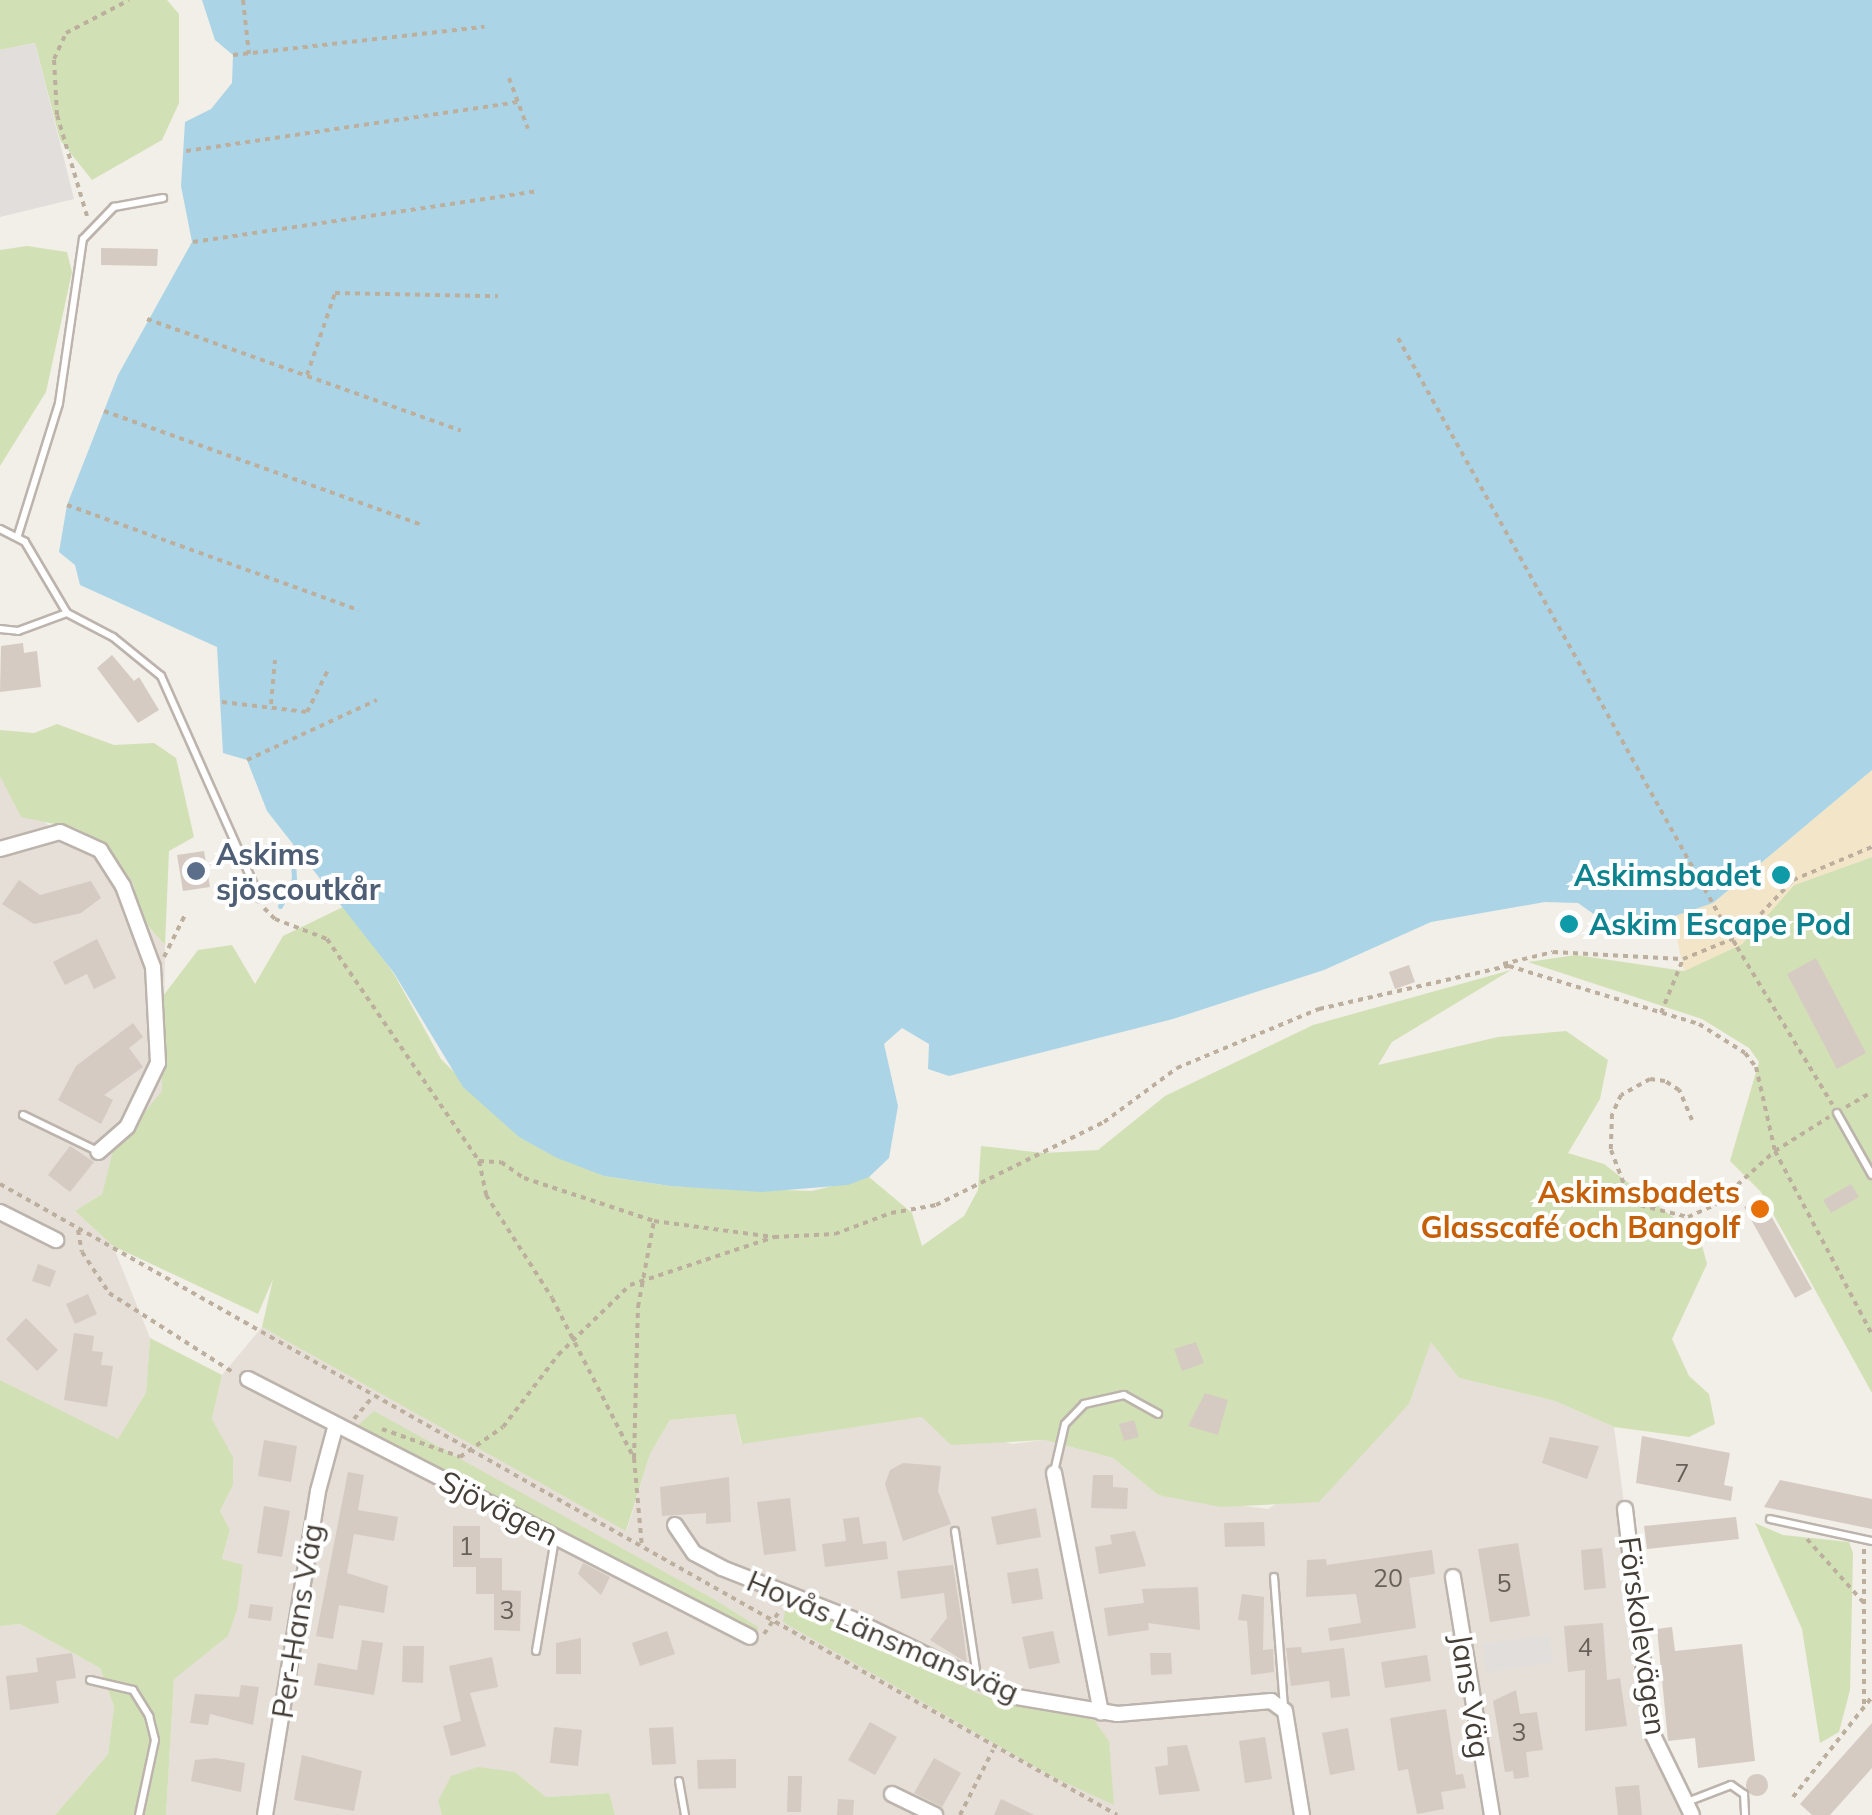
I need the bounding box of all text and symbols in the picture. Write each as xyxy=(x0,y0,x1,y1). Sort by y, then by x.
place label: Askims sjöscoutkår xyxy=(216,836,380,906)
place label: Askimsbadet xyxy=(1574,857,1761,893)
marker: Askims sjöscoutkår xyxy=(185,860,207,882)
marker: Askimsbadet xyxy=(1770,864,1792,886)
place label: Askim Escape Pod xyxy=(1589,906,1851,942)
marker: Askim Escape Pod xyxy=(1558,913,1580,935)
place label: Askimsbadets Glasscafé och Bangolf xyxy=(1421,1174,1740,1244)
marker: Askimsbadets Glasscafé och Bangolf xyxy=(1749,1198,1771,1220)
house number: 7 xyxy=(1675,1458,1689,1488)
street label: Sjövägen xyxy=(434,1463,564,1553)
street label: Per-Hans Väg xyxy=(264,1521,330,1721)
house number: 1 xyxy=(459,1531,473,1561)
street label: Förskolevägen xyxy=(1611,1534,1675,1738)
street label: Hovås Länsmansväg xyxy=(742,1562,1024,1710)
house number: 20 xyxy=(1373,1563,1403,1593)
house number: 5 xyxy=(1497,1568,1511,1598)
house number: 3 xyxy=(500,1595,514,1625)
street label: Jans Väg xyxy=(1443,1631,1499,1761)
house number: 4 xyxy=(1578,1632,1592,1662)
house number: 3 xyxy=(1512,1717,1526,1747)

